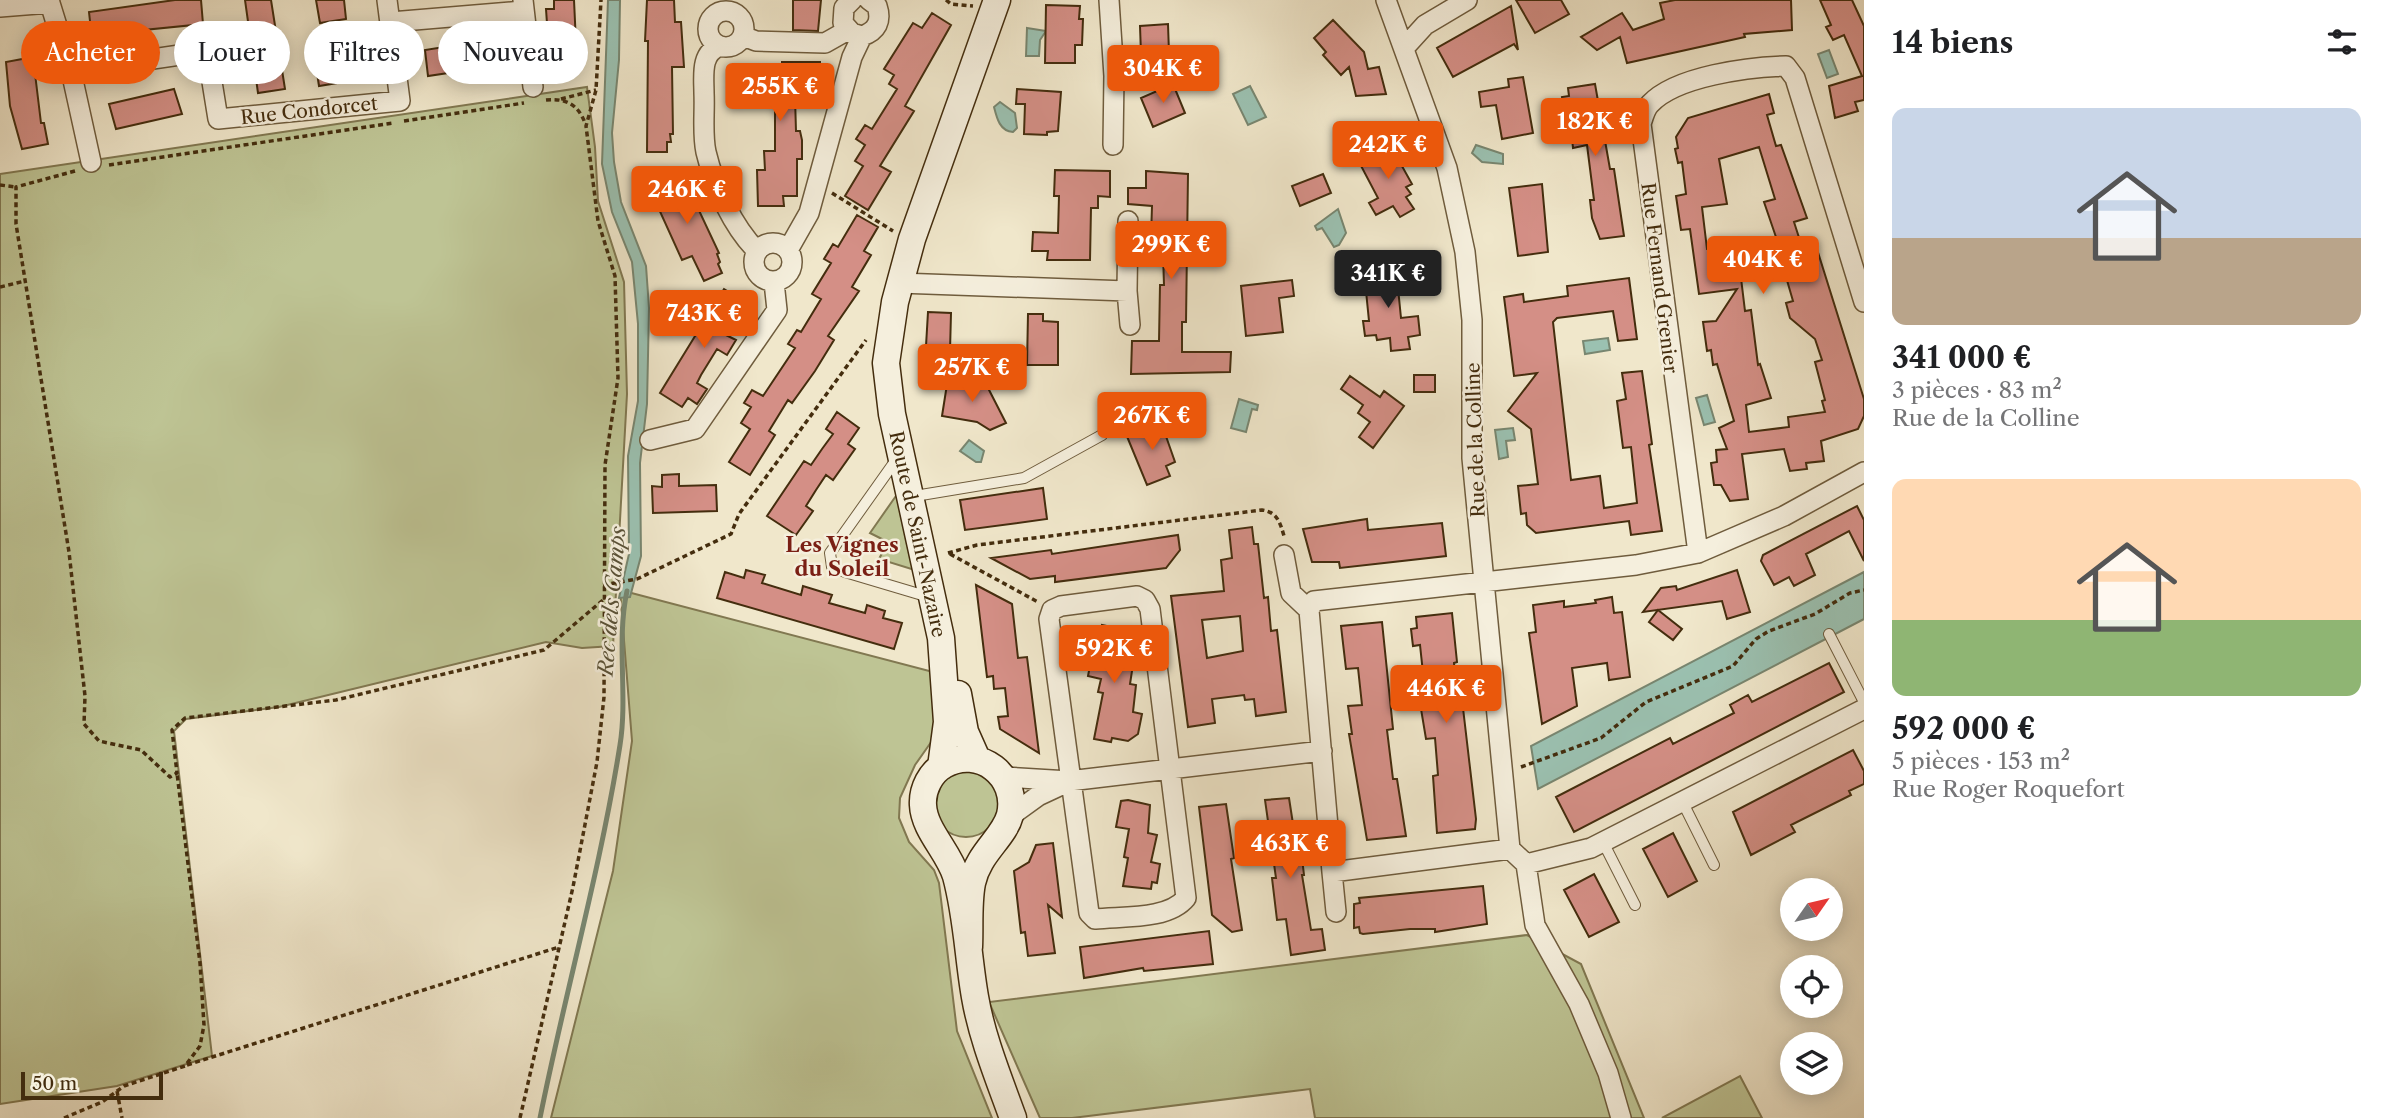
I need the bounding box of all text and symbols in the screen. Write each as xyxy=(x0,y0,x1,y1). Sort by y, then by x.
chip: Acheter xyxy=(21,21,160,84)
chip: Louer xyxy=(174,21,290,84)
chip: Filtres xyxy=(304,21,424,84)
chip: Nouveau xyxy=(438,21,588,84)
icon: filters xyxy=(2323,23,2361,61)
text: 14 biens xyxy=(1892,24,2013,61)
pin: 304K € xyxy=(1106,46,1220,105)
text: 304K € xyxy=(1123,54,1203,82)
pin: 255K € xyxy=(723,64,837,123)
text: 255K € xyxy=(741,72,819,100)
street label: Rue Condorcet xyxy=(239,92,379,129)
pin: 182K € xyxy=(1538,99,1652,158)
text: 182K € xyxy=(1557,107,1633,135)
pin: 242K € xyxy=(1331,122,1445,181)
text: 242K € xyxy=(1348,130,1428,158)
icon: home xyxy=(2064,153,2190,279)
pin: 246K € xyxy=(630,166,744,226)
text: 246K € xyxy=(647,175,727,203)
street label: Rue Fernand Grenier xyxy=(1636,181,1683,375)
pin: 299K € xyxy=(1114,222,1228,281)
text: 299K € xyxy=(1131,230,1211,258)
pin: 404K € xyxy=(1706,236,1820,296)
text: 404K € xyxy=(1723,245,1803,273)
pin: 341K € xyxy=(1331,250,1445,310)
text: 341K € xyxy=(1350,259,1426,287)
pin: 743K € xyxy=(647,290,761,350)
text: 743K € xyxy=(666,299,742,327)
text: 341 000 € xyxy=(1892,339,2032,376)
pin: 257K € xyxy=(915,344,1029,404)
text: 257K € xyxy=(934,353,1010,381)
street label: Rue de la Colline xyxy=(1461,362,1490,518)
text: 3 pièces · 83 m² xyxy=(1892,376,2062,404)
pin: 267K € xyxy=(1095,392,1209,452)
text: 267K € xyxy=(1113,401,1191,429)
text: Rue de la Colline xyxy=(1892,404,2080,432)
street label: Route de Saint-Nazaire xyxy=(884,429,951,639)
icon: home xyxy=(2064,524,2190,650)
water label: Rec dels Camps xyxy=(592,525,631,679)
district label: Les Vignes du Soleil xyxy=(785,532,899,581)
pin: 592K € xyxy=(1057,626,1171,685)
text: 592K € xyxy=(1075,634,1153,662)
pin: 446K € xyxy=(1389,666,1503,725)
text: 446K € xyxy=(1406,674,1486,702)
text: 592 000 € xyxy=(1892,710,2036,747)
text: 5 pièces · 153 m² xyxy=(1892,747,2070,775)
text: Rue Roger Roquefort xyxy=(1892,775,2125,803)
pin: 463K € xyxy=(1233,820,1347,880)
text: 463K € xyxy=(1251,829,1329,857)
north arrow xyxy=(1780,878,1843,942)
map controls xyxy=(1780,878,1843,1095)
button: locate xyxy=(1780,955,1843,1018)
button: layers xyxy=(1780,1032,1843,1095)
scale bar xyxy=(21,1069,163,1101)
text: 50 m xyxy=(32,1072,77,1095)

